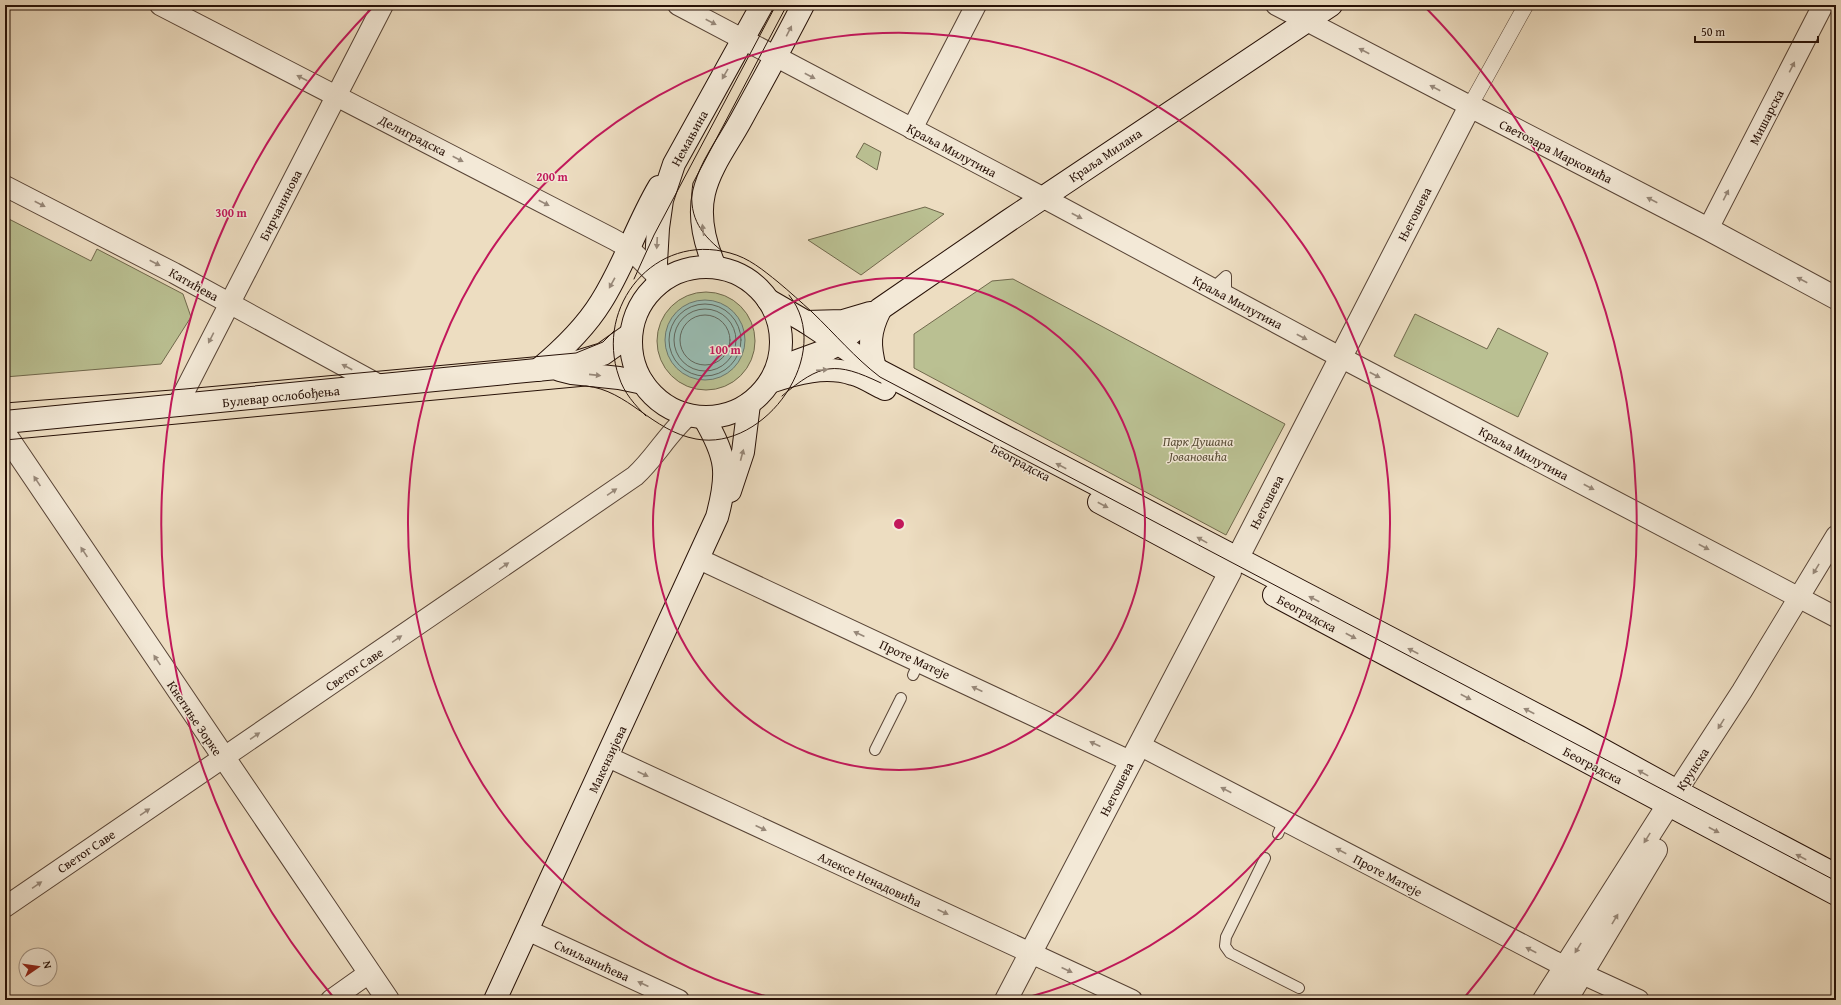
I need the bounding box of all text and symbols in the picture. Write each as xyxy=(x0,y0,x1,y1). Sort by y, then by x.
scale bar xyxy=(1695,18,1818,44)
one-way arrow xyxy=(705,19,717,25)
text: 50 m xyxy=(1701,23,1725,40)
one-way arrow xyxy=(786,25,792,37)
one-way arrow xyxy=(1358,48,1370,54)
one-way arrow xyxy=(1788,61,1795,72)
one-way arrow xyxy=(722,68,729,80)
one-way arrow xyxy=(804,72,816,79)
one-way arrow xyxy=(296,75,307,82)
one-way arrow xyxy=(1429,85,1441,91)
street label: Мишарска xyxy=(1744,86,1789,148)
street label: Немањина xyxy=(666,106,713,170)
street label: Делиградска xyxy=(375,110,451,161)
street label: Светозара Марковића xyxy=(1496,115,1616,189)
street label: Краља Милутина xyxy=(903,119,1001,183)
street label: Краља Милана xyxy=(1065,123,1146,187)
one-way arrow xyxy=(452,156,464,162)
street label: Бирчанинова xyxy=(254,166,307,244)
text: 200 m xyxy=(536,168,569,185)
street label: Његошева xyxy=(1393,183,1437,245)
one-way arrow xyxy=(1723,189,1729,200)
one-way arrow xyxy=(1646,197,1658,204)
one-way arrow xyxy=(538,200,550,207)
one-way arrow xyxy=(34,201,45,207)
text: 300 m xyxy=(215,204,248,221)
one-way arrow xyxy=(1071,212,1083,219)
one-way arrow xyxy=(700,224,706,236)
one-way arrow xyxy=(654,237,660,250)
one-way arrow xyxy=(150,260,161,266)
street label: Катићева xyxy=(165,263,223,306)
street label: Краља Милутина xyxy=(1189,271,1287,335)
one-way arrow xyxy=(608,277,615,289)
one-way arrow xyxy=(1796,277,1808,283)
one-way arrow xyxy=(208,332,214,344)
one-way arrow xyxy=(1296,333,1308,340)
text: 100 m xyxy=(709,341,742,358)
one-way arrow xyxy=(341,364,353,370)
one-way arrow xyxy=(816,367,828,374)
one-way arrow xyxy=(589,372,601,379)
one-way arrow xyxy=(1369,372,1380,378)
street label: Булевар ослобођења xyxy=(221,381,342,412)
street label: Краља Милутина xyxy=(1475,422,1573,486)
park label: Парк Душана Јовановића xyxy=(1163,432,1233,466)
street label: Београдска xyxy=(988,439,1054,486)
one-way arrow xyxy=(739,449,745,461)
one-way arrow xyxy=(1055,463,1067,470)
street label: Његошева xyxy=(1245,471,1289,533)
one-way arrow xyxy=(33,475,40,486)
one-way arrow xyxy=(1583,484,1595,490)
one-way arrow xyxy=(606,488,617,496)
one-way arrow xyxy=(1097,501,1109,508)
centre of rings xyxy=(892,517,906,531)
one-way arrow xyxy=(1197,537,1208,544)
one-way arrow xyxy=(1698,544,1710,550)
one-way arrow xyxy=(80,546,88,557)
one-way arrow xyxy=(499,562,510,570)
one-way arrow xyxy=(1812,563,1819,575)
street label: Београдска xyxy=(1274,590,1340,637)
one-way arrow xyxy=(1308,596,1320,603)
one-way arrow xyxy=(854,631,865,637)
one-way arrow xyxy=(1345,633,1357,640)
one-way arrow xyxy=(392,635,402,643)
street label: Проте Матеје xyxy=(876,635,953,684)
street label: Светог Саве xyxy=(321,643,387,696)
one-way arrow xyxy=(1408,648,1419,654)
one-way arrow xyxy=(153,654,160,665)
street label: Кнегиње Зорке xyxy=(162,677,227,760)
one-way arrow xyxy=(972,686,983,692)
one-way arrow xyxy=(1460,694,1471,701)
one-way arrow xyxy=(1523,707,1534,714)
one-way arrow xyxy=(1717,719,1725,729)
street label: Макензијева xyxy=(584,722,632,796)
one-way arrow xyxy=(250,732,260,740)
one-way arrow xyxy=(1089,741,1101,747)
street label: Београдска xyxy=(1560,742,1626,789)
street label: Крунска xyxy=(1671,743,1714,795)
street label: Његошева xyxy=(1095,758,1139,820)
one-way arrow xyxy=(1637,769,1649,776)
one-way arrow xyxy=(638,771,650,777)
one-way arrow xyxy=(1220,787,1232,793)
one-way arrow xyxy=(139,808,151,815)
street label: Светог Саве xyxy=(53,825,119,878)
one-way arrow xyxy=(756,825,767,831)
one-way arrow xyxy=(1708,827,1720,833)
one-way arrow xyxy=(1643,832,1650,844)
street label: Алексе Ненадовића xyxy=(815,847,925,912)
one-way arrow xyxy=(1335,847,1347,854)
street label: Проте Матеје xyxy=(1350,849,1426,902)
one-way arrow xyxy=(1796,853,1807,860)
one-way arrow xyxy=(32,881,42,889)
one-way arrow xyxy=(937,910,949,916)
one-way arrow xyxy=(1612,913,1619,925)
street label: Смиљанићева xyxy=(551,935,633,987)
one-way arrow xyxy=(1574,942,1581,954)
one-way arrow xyxy=(1525,946,1536,953)
north arrow xyxy=(18,947,58,987)
text: N xyxy=(39,959,57,971)
one-way arrow xyxy=(1061,967,1072,973)
one-way arrow xyxy=(638,981,649,987)

